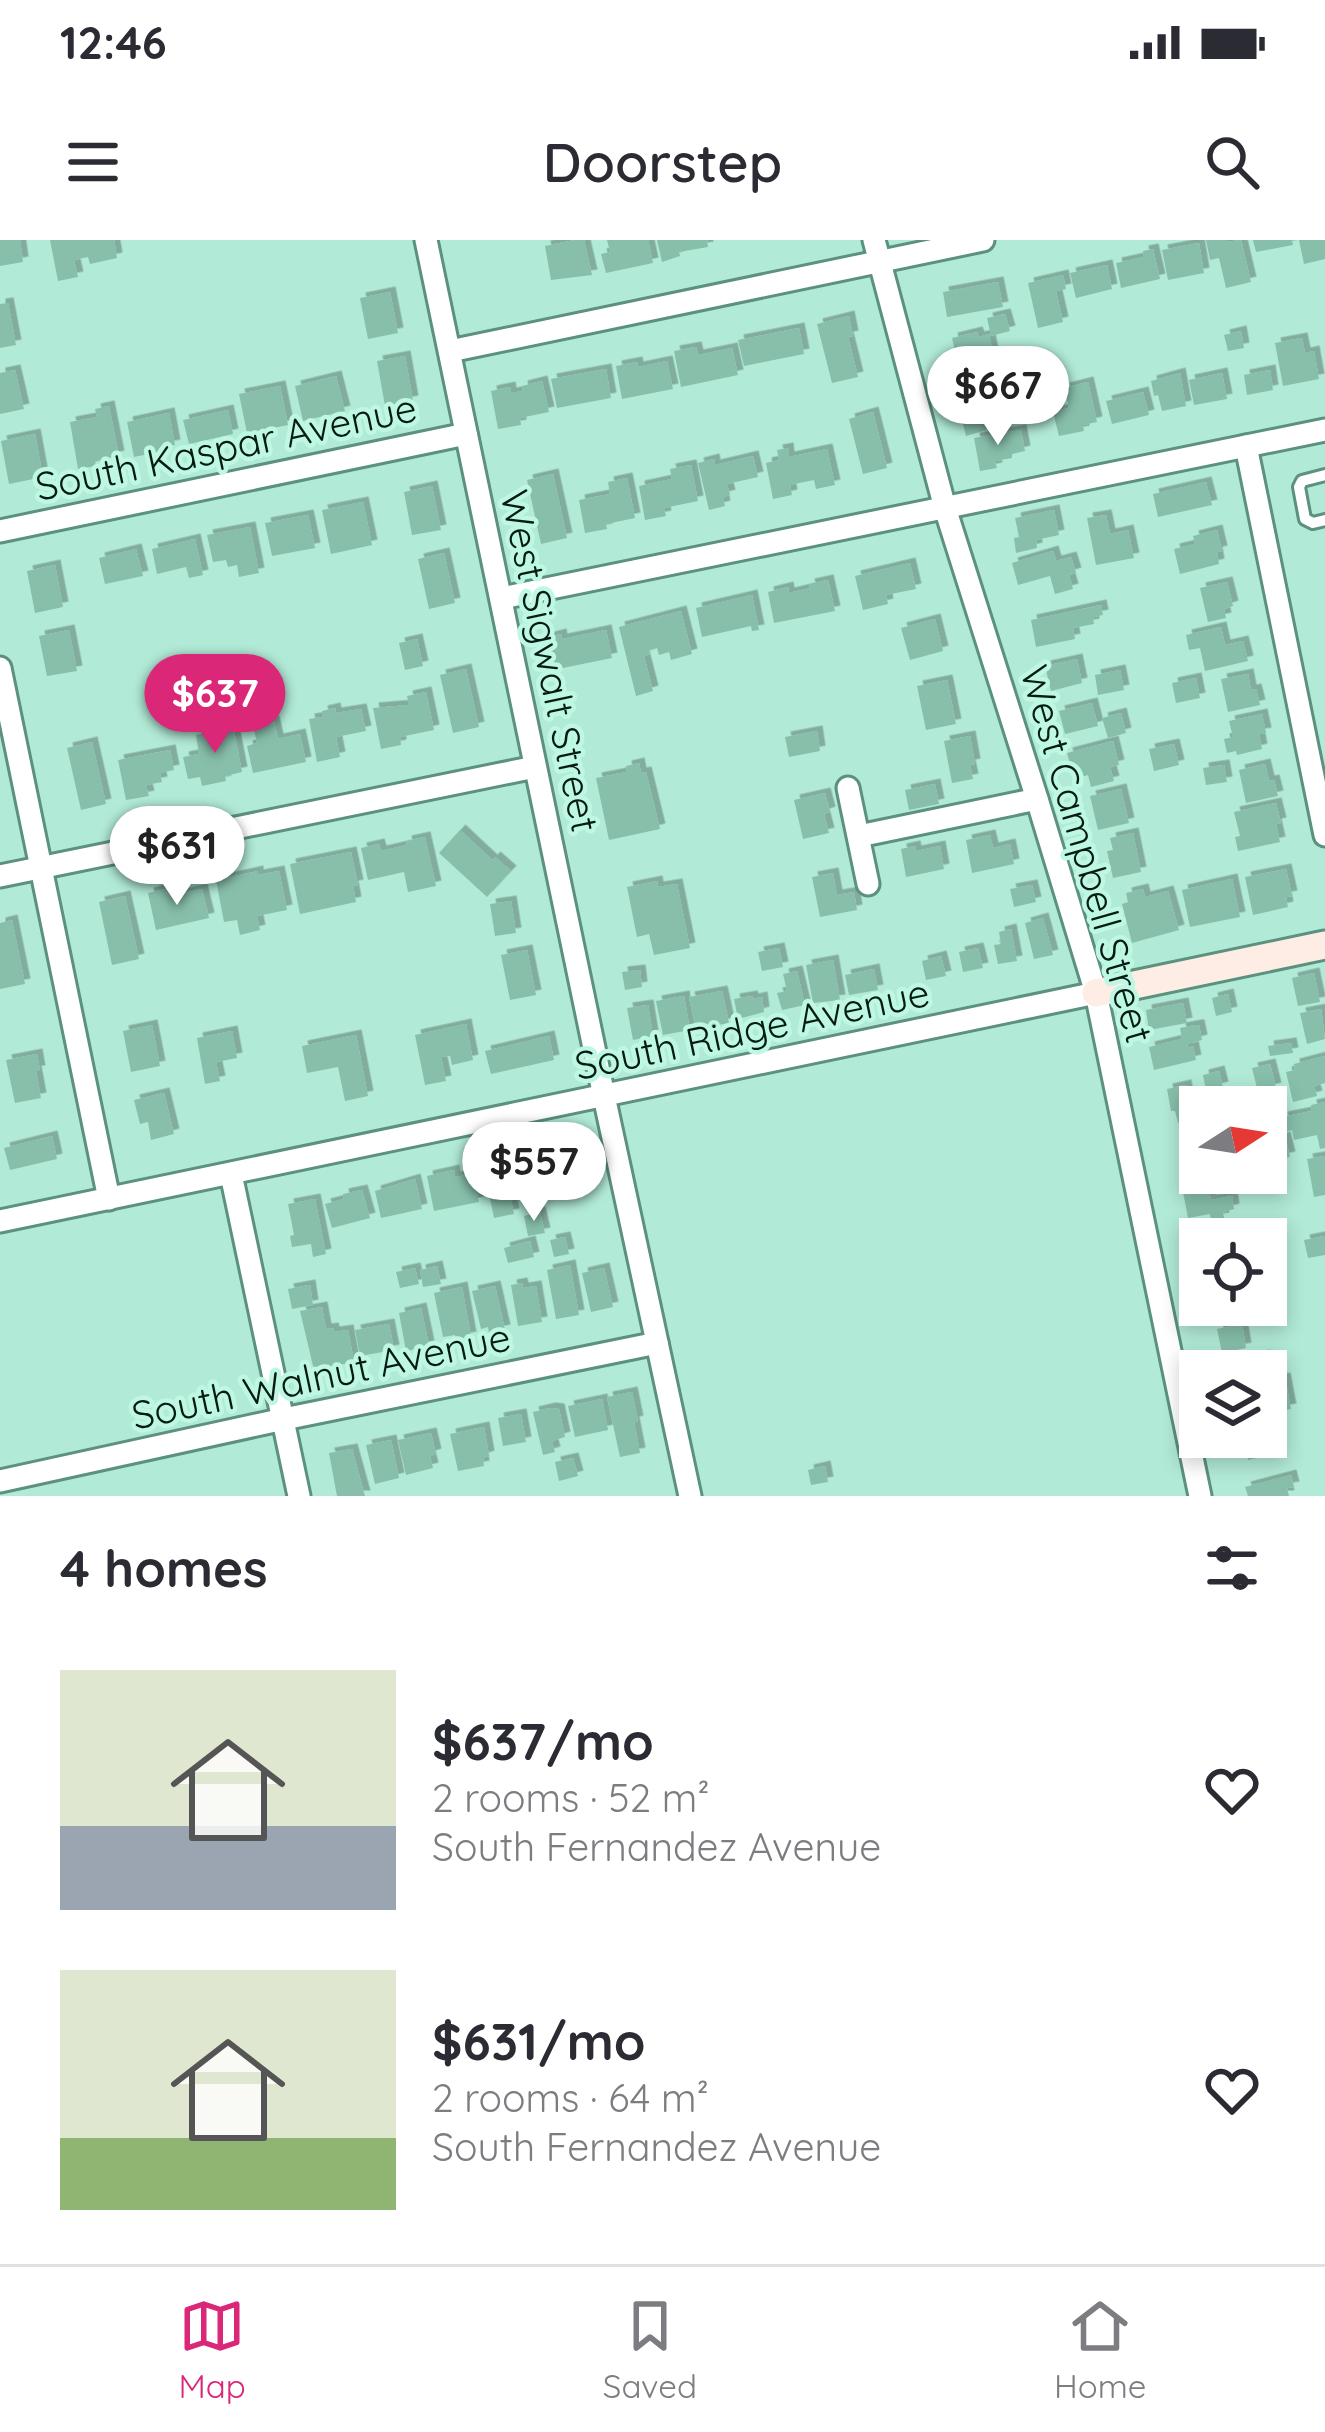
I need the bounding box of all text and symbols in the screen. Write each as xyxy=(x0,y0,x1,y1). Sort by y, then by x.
text: 12:46 xyxy=(60,14,167,70)
text: Doorstep xyxy=(543,128,782,196)
icon: menu xyxy=(60,129,126,195)
icon: search xyxy=(1199,129,1265,195)
pin: $667 xyxy=(927,346,1069,448)
text: $667 xyxy=(954,360,1042,409)
street label: South Kaspar Avenue xyxy=(31,382,421,511)
street label: West Sigwalt Street xyxy=(490,485,611,836)
pin: $637 xyxy=(144,654,286,756)
street label: West Campbell Street xyxy=(1010,659,1165,1048)
text: $637 xyxy=(171,668,259,717)
pin: $631 xyxy=(106,806,248,908)
text: $631 xyxy=(137,820,217,869)
street label: South Ridge Avenue xyxy=(570,967,934,1090)
north arrow xyxy=(1179,1086,1287,1194)
map controls xyxy=(1179,1086,1287,1458)
pin: $557 xyxy=(463,1122,605,1224)
text: $557 xyxy=(489,1136,579,1185)
button: locate xyxy=(1179,1218,1287,1326)
street label: South Walnut Avenue xyxy=(127,1311,515,1440)
button: layers xyxy=(1179,1350,1287,1458)
icon: filters xyxy=(1199,1535,1265,1601)
text: 4 homes xyxy=(60,1536,268,1600)
text: $637/mo xyxy=(432,1709,654,1773)
icon: home xyxy=(156,1718,300,1862)
icon: heart xyxy=(1199,1757,1265,1823)
text: 2 rooms · 52 m² xyxy=(432,1773,710,1822)
text: South Fernandez Avenue xyxy=(432,1822,881,1871)
text: $631/mo xyxy=(432,2009,646,2073)
icon: home xyxy=(156,2018,300,2162)
icon: heart xyxy=(1199,2057,1265,2123)
text: 2 rooms · 64 m² xyxy=(432,2073,709,2122)
text: South Fernandez Avenue xyxy=(432,2122,881,2171)
tab: Map xyxy=(179,2293,246,2406)
tab: Saved xyxy=(603,2293,697,2406)
tab: Home xyxy=(1054,2293,1146,2406)

